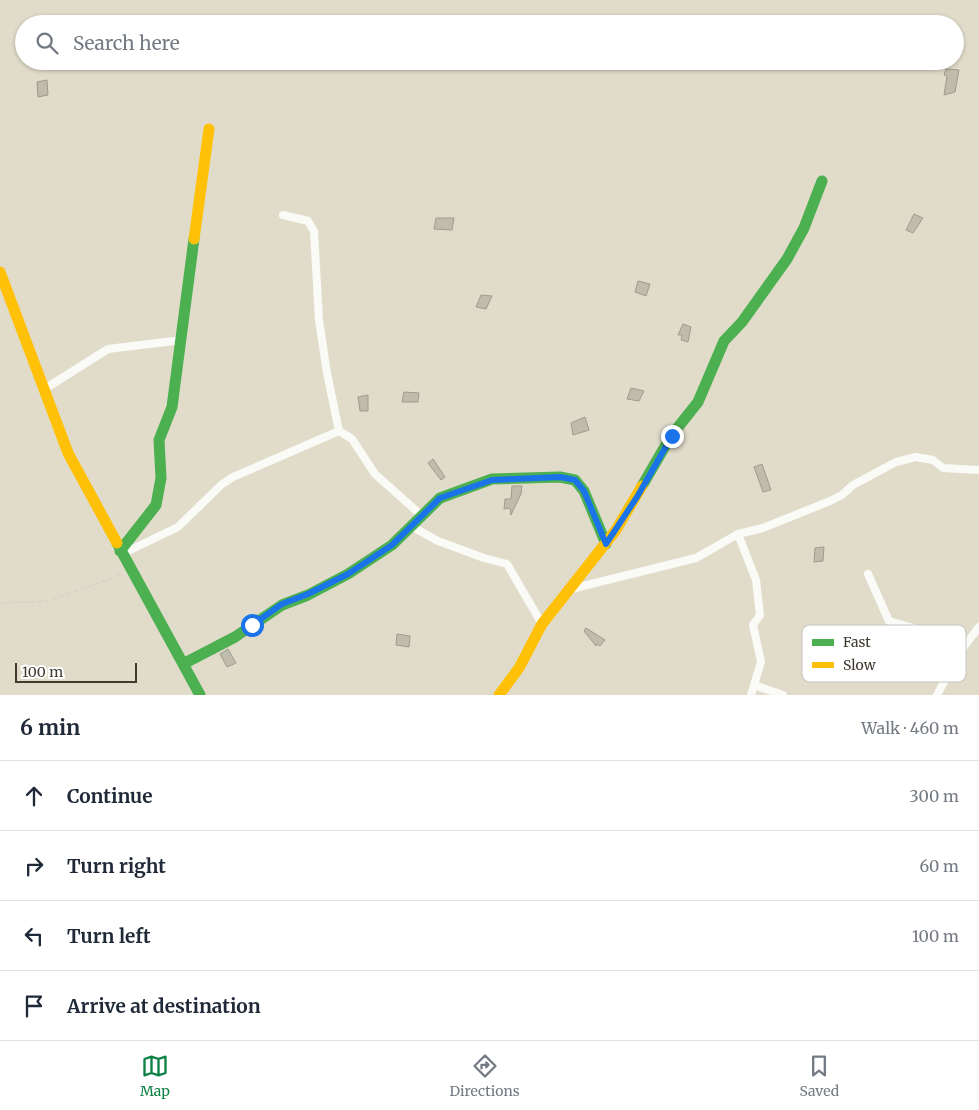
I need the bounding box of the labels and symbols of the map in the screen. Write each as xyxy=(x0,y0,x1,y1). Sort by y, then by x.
route end xyxy=(661,425,684,448)
route start xyxy=(241,614,264,637)
legend xyxy=(802,625,966,682)
text: Fast xyxy=(843,633,871,651)
text: Slow xyxy=(843,656,876,674)
scale bar xyxy=(15,660,138,683)

